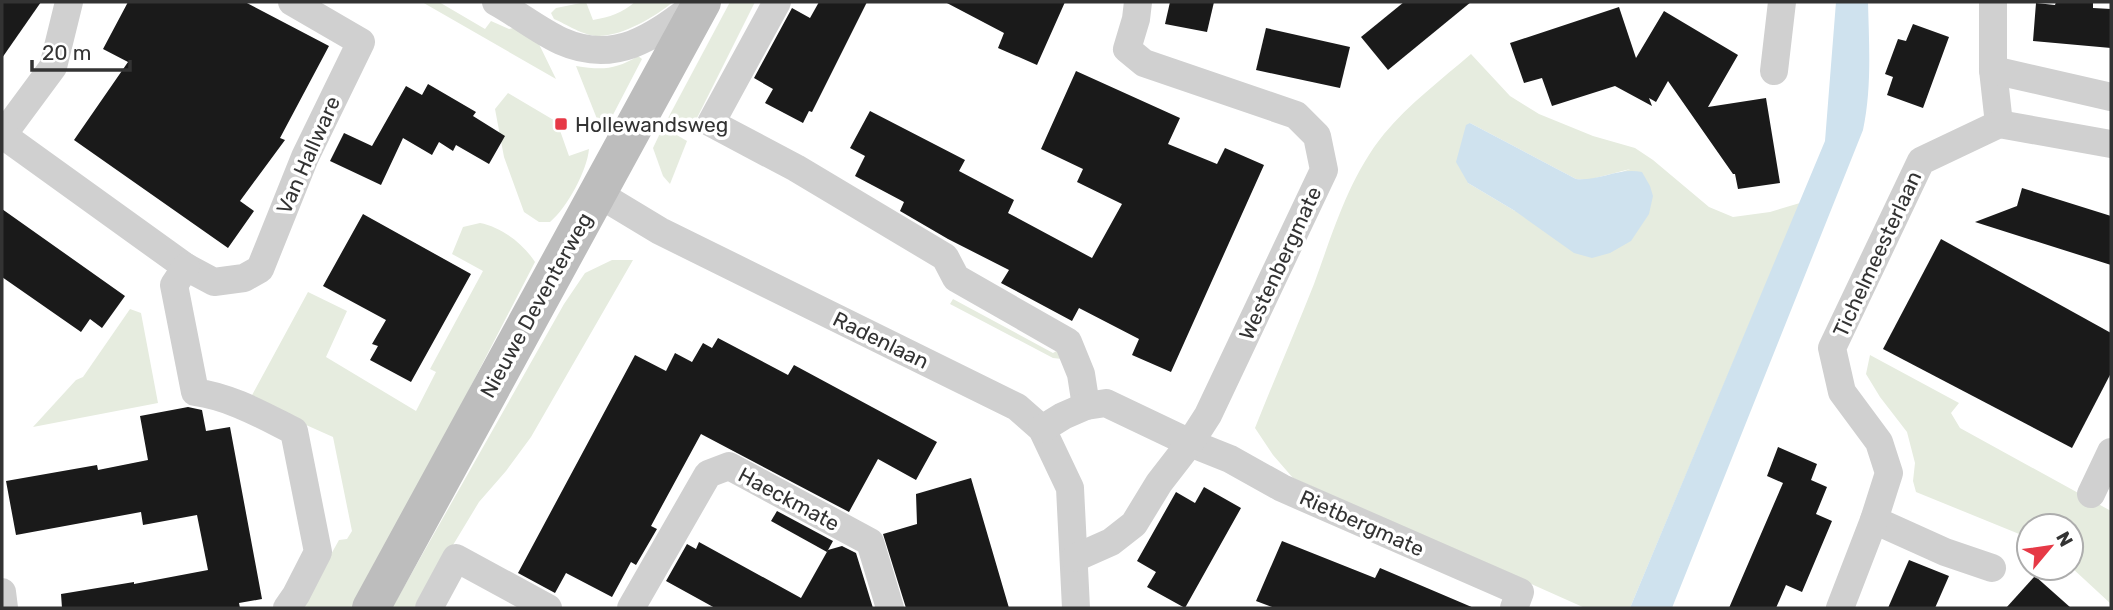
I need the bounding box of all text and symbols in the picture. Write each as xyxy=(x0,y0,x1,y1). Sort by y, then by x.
scale bar xyxy=(32,28,130,72)
text: 20 m xyxy=(42,40,91,65)
street label: Van Hallware xyxy=(271,92,345,218)
place label: Hollewandsweg xyxy=(575,112,728,137)
marker: Hollewandsweg xyxy=(553,116,569,132)
street label: Tichelmeesterlaan xyxy=(1828,167,1926,341)
street label: Westenbergmate xyxy=(1234,182,1326,344)
street label: Nieuwe Deventerweg xyxy=(475,208,597,402)
street label: Radenlaan xyxy=(829,306,933,374)
street label: Haeckmate xyxy=(734,462,844,536)
street label: Rietbergmate xyxy=(1296,484,1428,562)
north arrow xyxy=(2015,512,2085,582)
text: N xyxy=(2051,527,2078,551)

